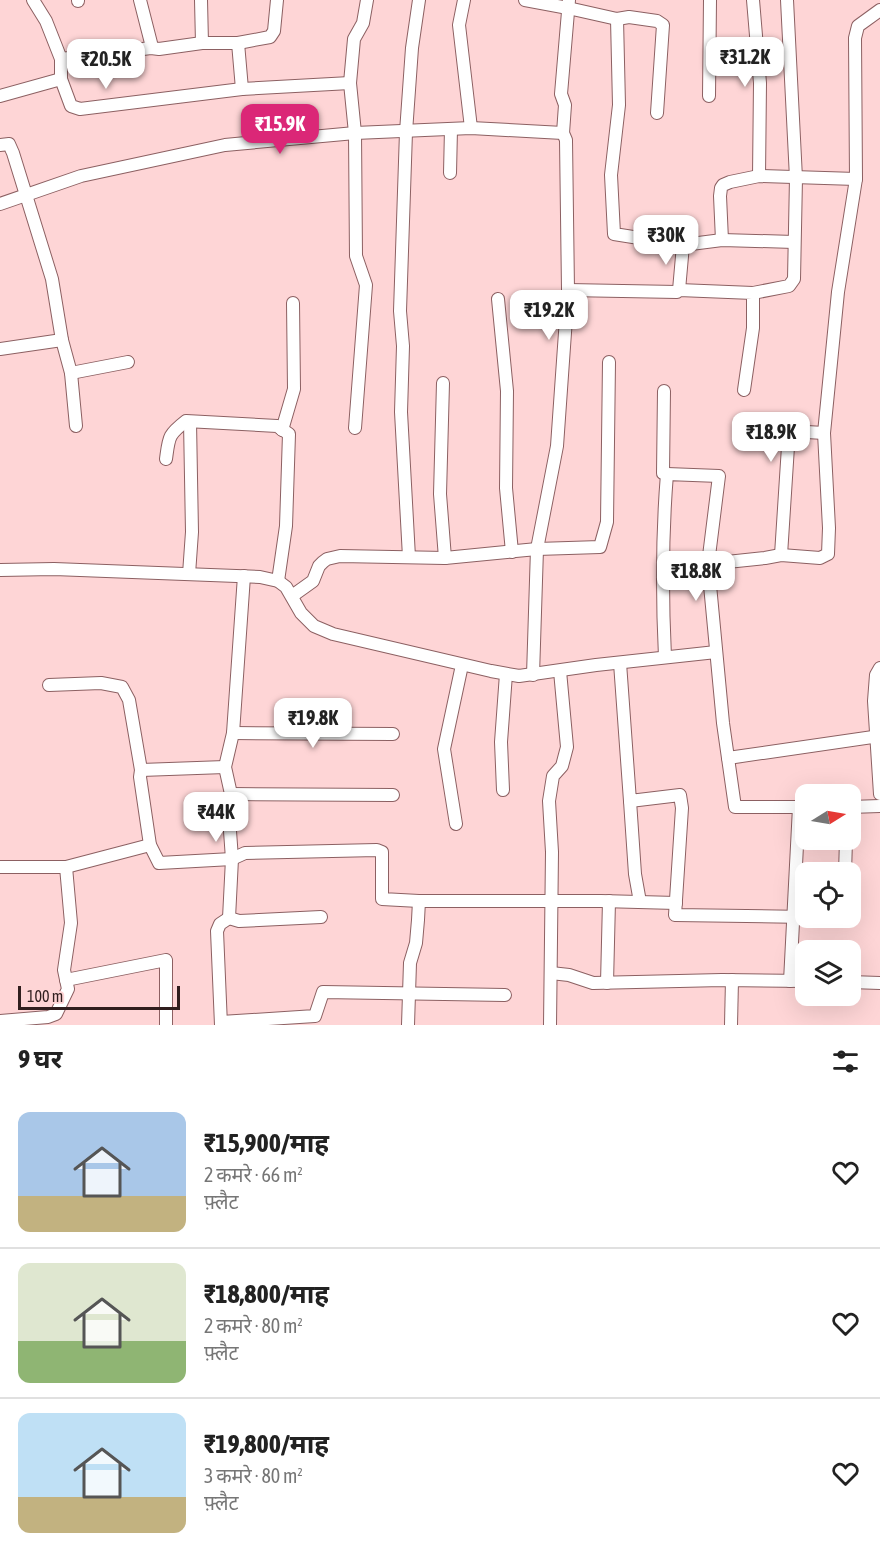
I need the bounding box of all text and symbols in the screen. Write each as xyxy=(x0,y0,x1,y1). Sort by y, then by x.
pin: ₹31.2K xyxy=(696,37,794,88)
pin: ₹20.5K xyxy=(57,39,155,90)
text: ₹31.2K xyxy=(720,45,770,68)
text: ₹20.5K xyxy=(81,47,131,70)
pin: ₹15.9K xyxy=(231,104,329,155)
text: ₹15.9K xyxy=(255,112,305,135)
pin: ₹30K xyxy=(630,215,702,266)
text: ₹30K xyxy=(647,223,685,246)
pin: ₹19.2K xyxy=(500,290,598,341)
text: ₹19.2K xyxy=(524,298,574,321)
pin: ₹18.9K xyxy=(722,412,820,463)
text: ₹18.9K xyxy=(746,420,796,443)
pin: ₹18.8K xyxy=(647,551,745,602)
text: ₹18.8K xyxy=(671,559,721,582)
pin: ₹19.8K xyxy=(264,698,362,749)
text: ₹19.8K xyxy=(288,706,338,729)
north arrow xyxy=(795,784,861,850)
map controls xyxy=(795,784,861,1006)
pin: ₹44K xyxy=(180,792,252,843)
text: ₹44K xyxy=(197,800,235,823)
button: locate xyxy=(795,862,861,928)
button: layers xyxy=(795,940,861,1006)
scale bar xyxy=(18,983,180,1010)
text: 100 m xyxy=(27,987,63,1005)
text: 9 घर xyxy=(18,1044,62,1074)
icon: filters xyxy=(829,1045,862,1078)
text: ₹15,900/माह xyxy=(204,1128,329,1158)
icon: home xyxy=(66,1136,138,1208)
icon: heart xyxy=(829,1156,862,1189)
text: 2 कमरे · 66 m² xyxy=(204,1163,303,1186)
text: फ़्लैट xyxy=(204,1190,239,1213)
text: ₹18,800/माह xyxy=(204,1279,329,1309)
icon: home xyxy=(66,1287,138,1359)
icon: heart xyxy=(829,1307,862,1340)
text: 2 कमरे · 80 m² xyxy=(204,1314,303,1337)
text: फ़्लैट xyxy=(204,1341,239,1364)
text: ₹19,800/माह xyxy=(204,1429,329,1459)
icon: home xyxy=(66,1437,138,1509)
icon: heart xyxy=(829,1457,862,1490)
text: 3 कमरे · 80 m² xyxy=(204,1464,303,1487)
text: फ़्लैट xyxy=(204,1491,239,1514)

